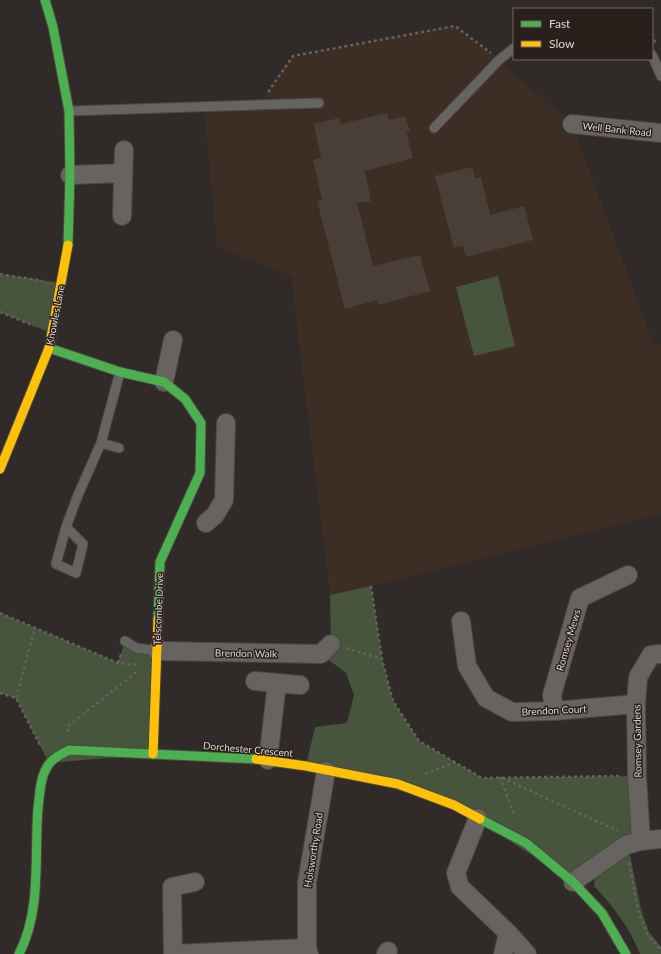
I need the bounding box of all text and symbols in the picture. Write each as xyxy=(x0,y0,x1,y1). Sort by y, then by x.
legend xyxy=(513,8,653,60)
text: Fast xyxy=(549,16,571,31)
text: Slow xyxy=(549,36,575,51)
street label: Well Bank Road xyxy=(582,119,652,139)
street label: Knowles Lane xyxy=(43,284,67,346)
street label: Telscombe Drive xyxy=(151,573,165,645)
street label: Romsey Mews xyxy=(554,608,582,672)
street label: Brendon Walk xyxy=(215,646,278,660)
street label: Brendon Court xyxy=(521,702,587,718)
street label: Romsey Gardens xyxy=(630,704,644,778)
street label: Dorchester Crescent xyxy=(203,739,294,759)
street label: Holsworthy Road xyxy=(301,812,325,888)

